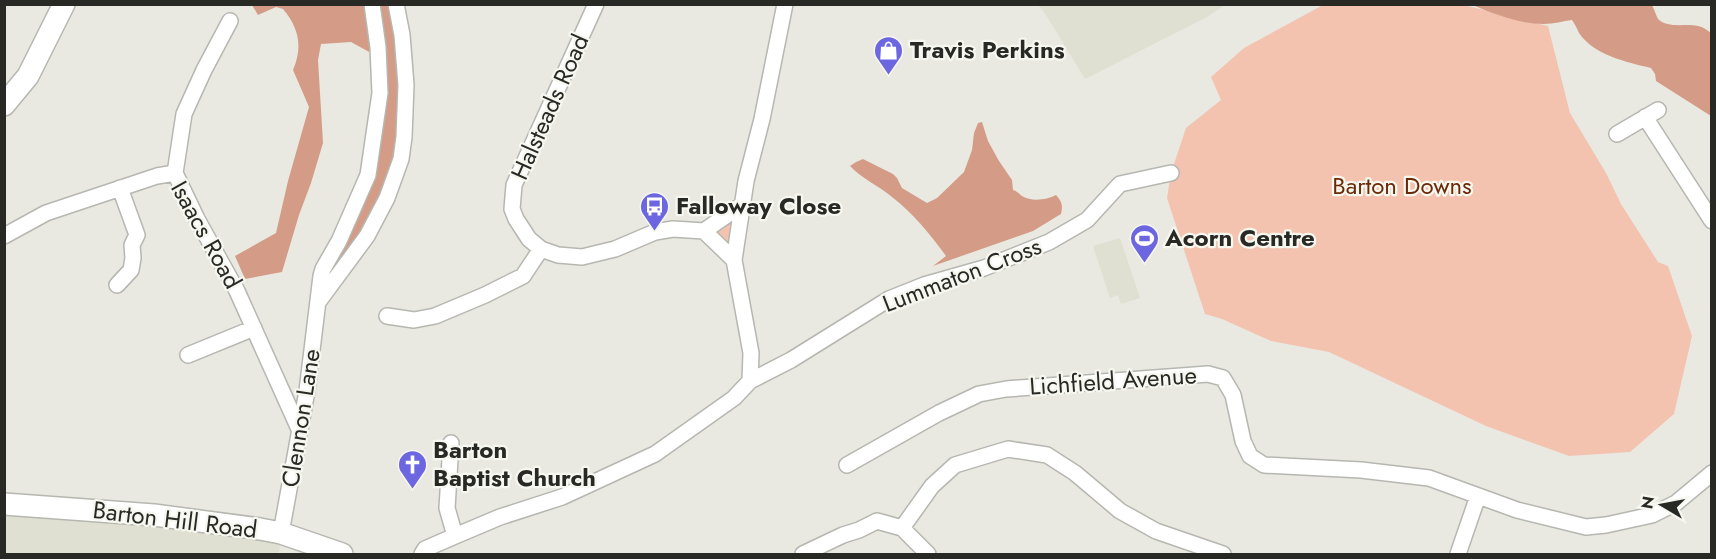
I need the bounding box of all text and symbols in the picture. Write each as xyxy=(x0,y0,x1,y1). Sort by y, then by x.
street label: Halsteads Road xyxy=(502,28,597,185)
place label: Travis Perkins xyxy=(910,32,1065,67)
shop icon: Travis Perkins xyxy=(873,34,905,76)
park label: Barton Downs xyxy=(1332,168,1472,203)
street label: Isaacs Road xyxy=(162,174,251,295)
place label: Falloway Close xyxy=(676,188,841,223)
bus stop icon: Falloway Close xyxy=(639,190,671,232)
place label: Acorn Centre xyxy=(1164,220,1315,255)
sports icon: Acorn Centre xyxy=(1128,222,1160,264)
street label: Lummaton Cross xyxy=(877,228,1046,321)
street label: Clennon Lane xyxy=(272,346,329,490)
street label: Lichfield Avenue xyxy=(1028,357,1198,404)
place label: Barton Baptist Church xyxy=(433,432,596,495)
church icon: Barton Baptist Church xyxy=(396,448,428,490)
north arrow xyxy=(1632,475,1692,535)
street label: Barton Hill Road xyxy=(91,492,259,547)
text: N xyxy=(1635,494,1660,511)

